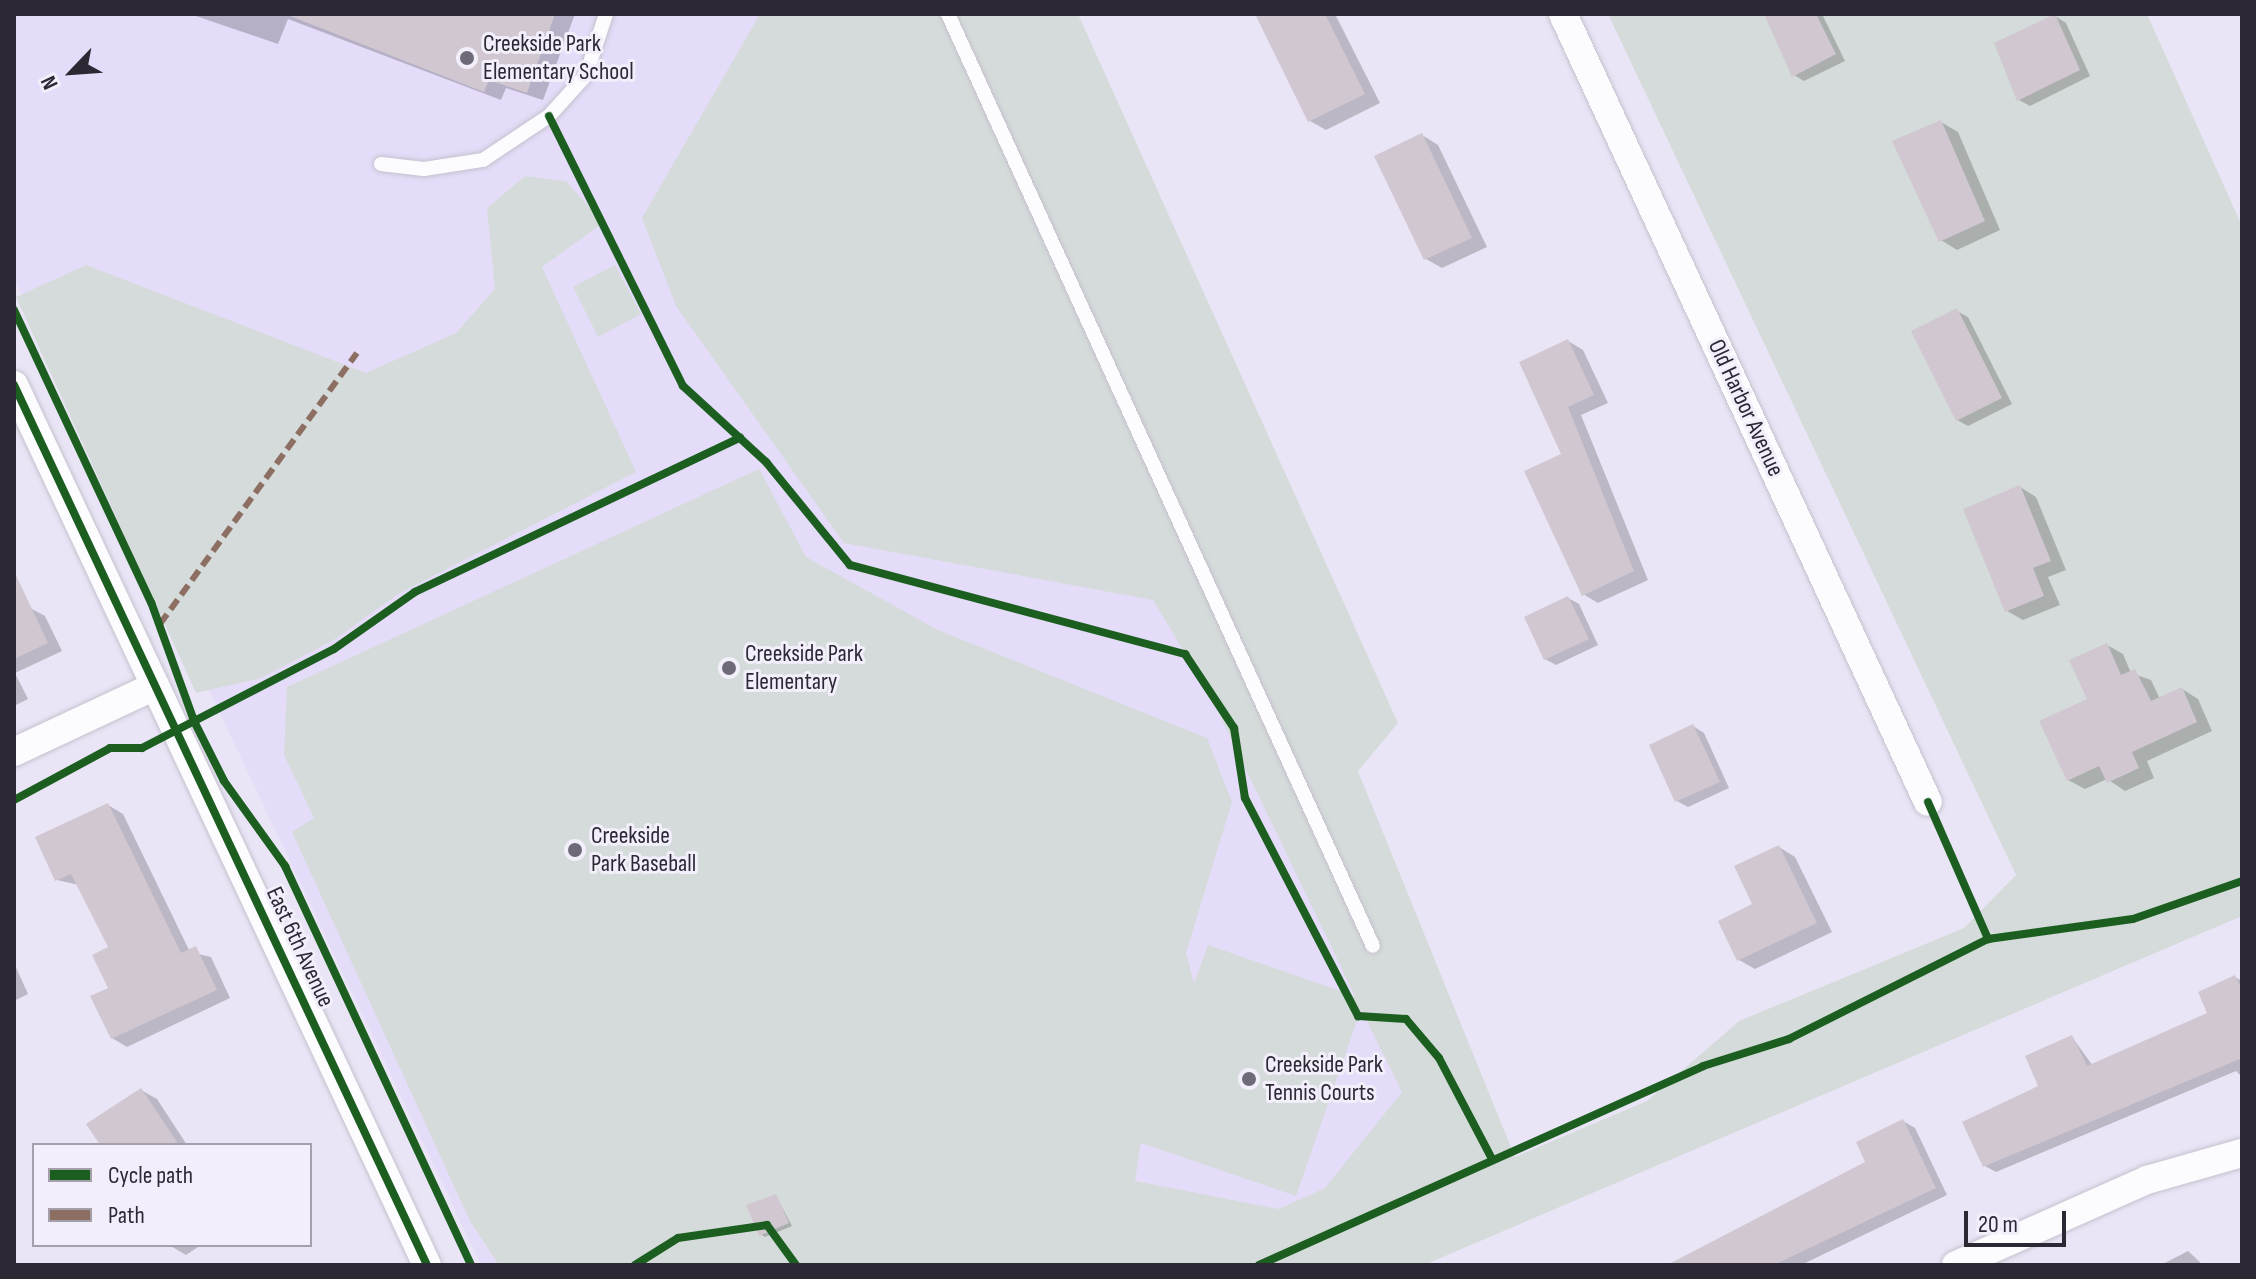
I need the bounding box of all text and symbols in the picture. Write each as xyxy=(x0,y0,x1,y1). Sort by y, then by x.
place label: Creekside Park Elementary School xyxy=(483,30,634,86)
north arrow xyxy=(32,32,112,112)
marker: Creekside Park Elementary School xyxy=(458,49,476,67)
text: N xyxy=(35,71,65,93)
street label: Old Harbor Avenue xyxy=(1702,335,1790,481)
place label: Creekside Park Elementary xyxy=(745,640,863,696)
marker: Creekside Park Elementary xyxy=(720,659,738,677)
place label: Creekside Park Baseball xyxy=(591,822,696,878)
marker: Creekside Park Baseball xyxy=(566,841,584,859)
street label: East 6th Avenue xyxy=(260,882,340,1012)
place label: Creekside Park Tennis Courts xyxy=(1265,1051,1383,1107)
marker: Creekside Park Tennis Courts xyxy=(1240,1070,1258,1088)
legend xyxy=(32,1143,312,1247)
text: Cycle path xyxy=(108,1161,193,1190)
scale bar xyxy=(1968,1195,2070,1245)
text: Path xyxy=(108,1201,145,1230)
text: 20 m xyxy=(1978,1210,2018,1239)

